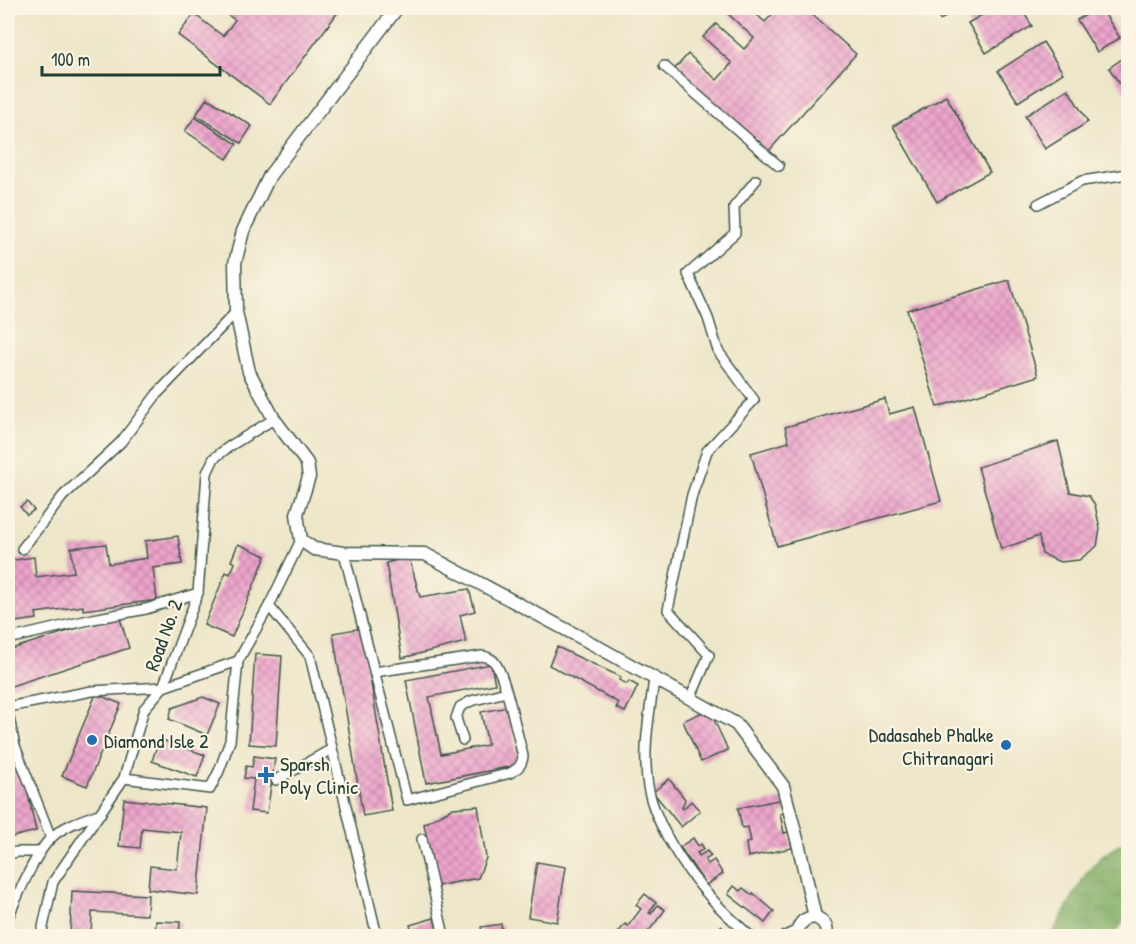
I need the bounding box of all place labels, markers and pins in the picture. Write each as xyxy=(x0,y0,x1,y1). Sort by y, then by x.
place label: Dadasaheb Phalke Chitranagari xyxy=(869,721,994,771)
place label: Diamond Isle 2 xyxy=(104,727,209,754)
marker: Diamond Isle 2 xyxy=(85,733,99,747)
marker: Dadasaheb Phalke Chitranagari xyxy=(999,738,1013,752)
place label: Sparsh Poly Clinic xyxy=(280,750,358,800)
marker: Sparsh Poly Clinic xyxy=(257,766,275,784)

